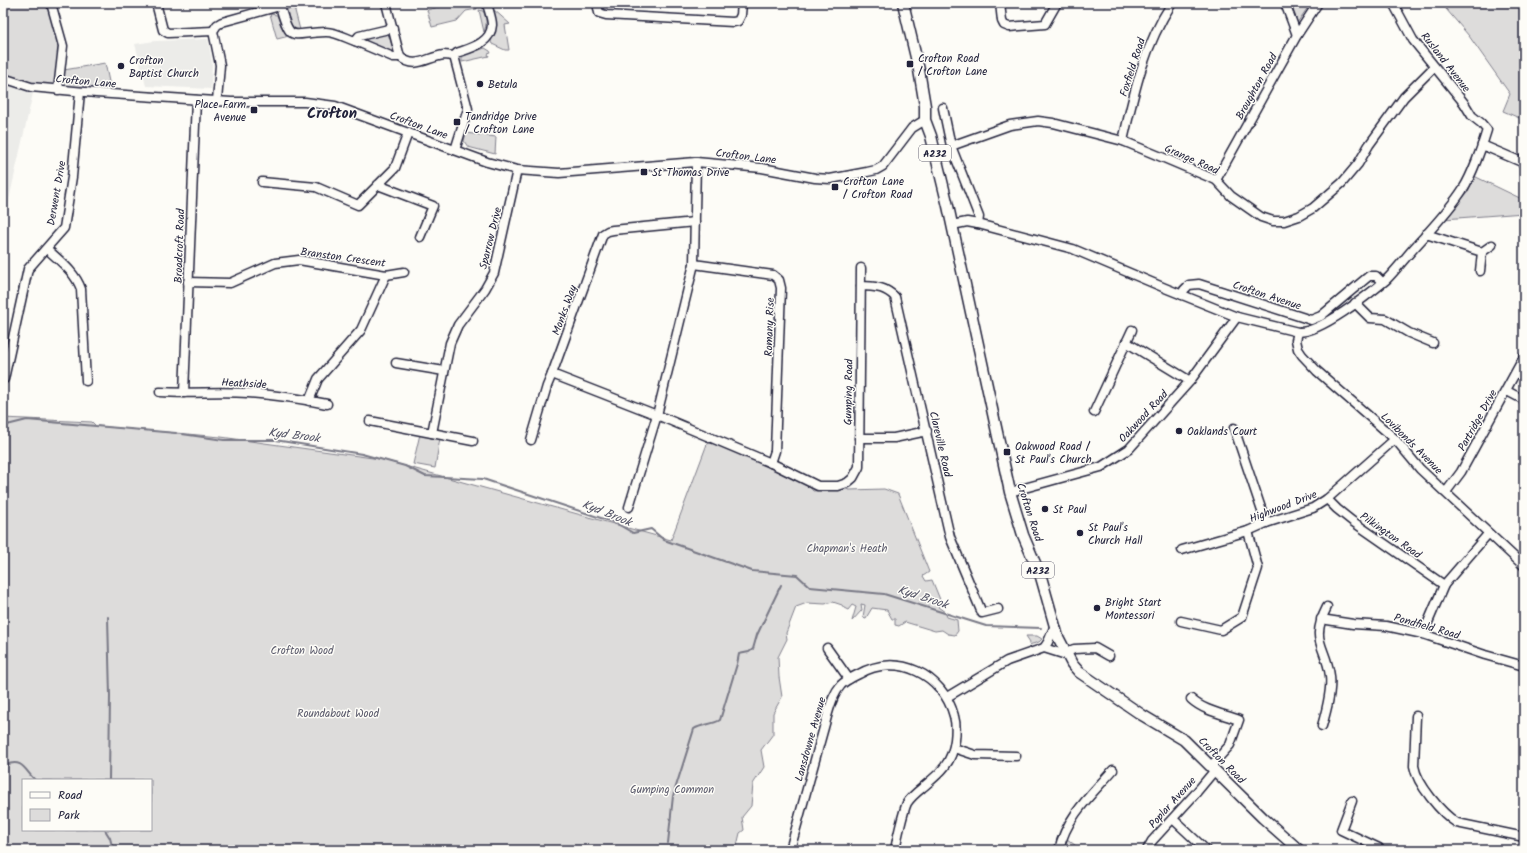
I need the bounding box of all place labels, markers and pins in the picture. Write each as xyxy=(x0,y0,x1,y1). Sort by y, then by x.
place label: Crofton Road / Crofton Lane xyxy=(918,50,987,81)
place label: Crofton Baptist Church xyxy=(129,52,199,83)
marker: Crofton Road / Crofton Lane xyxy=(905,59,915,69)
marker: Crofton Baptist Church xyxy=(116,61,126,71)
place label: Betula xyxy=(488,76,517,94)
marker: Betula xyxy=(475,79,485,89)
place label: Place Farm Avenue xyxy=(195,96,246,127)
marker: Place Farm Avenue xyxy=(249,105,259,115)
place label: Tandridge Drive / Crofton Lane xyxy=(465,108,537,139)
marker: Tandridge Drive / Crofton Lane xyxy=(452,117,462,127)
place label: St Thomas Drive xyxy=(652,164,729,182)
marker: St Thomas Drive xyxy=(639,167,649,177)
place label: Crofton Lane / Crofton Road xyxy=(843,173,913,204)
marker: Crofton Lane / Crofton Road xyxy=(830,182,840,192)
place label: Oaklands Court xyxy=(1187,423,1258,441)
marker: Oaklands Court xyxy=(1174,426,1184,436)
place label: Oakwood Road / St Paul's Church xyxy=(1015,438,1092,469)
marker: Oakwood Road / St Paul's Church xyxy=(1002,447,1012,457)
place label: St Paul xyxy=(1053,501,1087,519)
marker: St Paul xyxy=(1040,504,1050,514)
place label: St Paul's Church Hall xyxy=(1088,519,1143,550)
marker: St Paul's Church Hall xyxy=(1075,528,1085,538)
place label: Bright Start Montessori xyxy=(1105,594,1162,625)
marker: Bright Start Montessori xyxy=(1092,603,1102,613)

